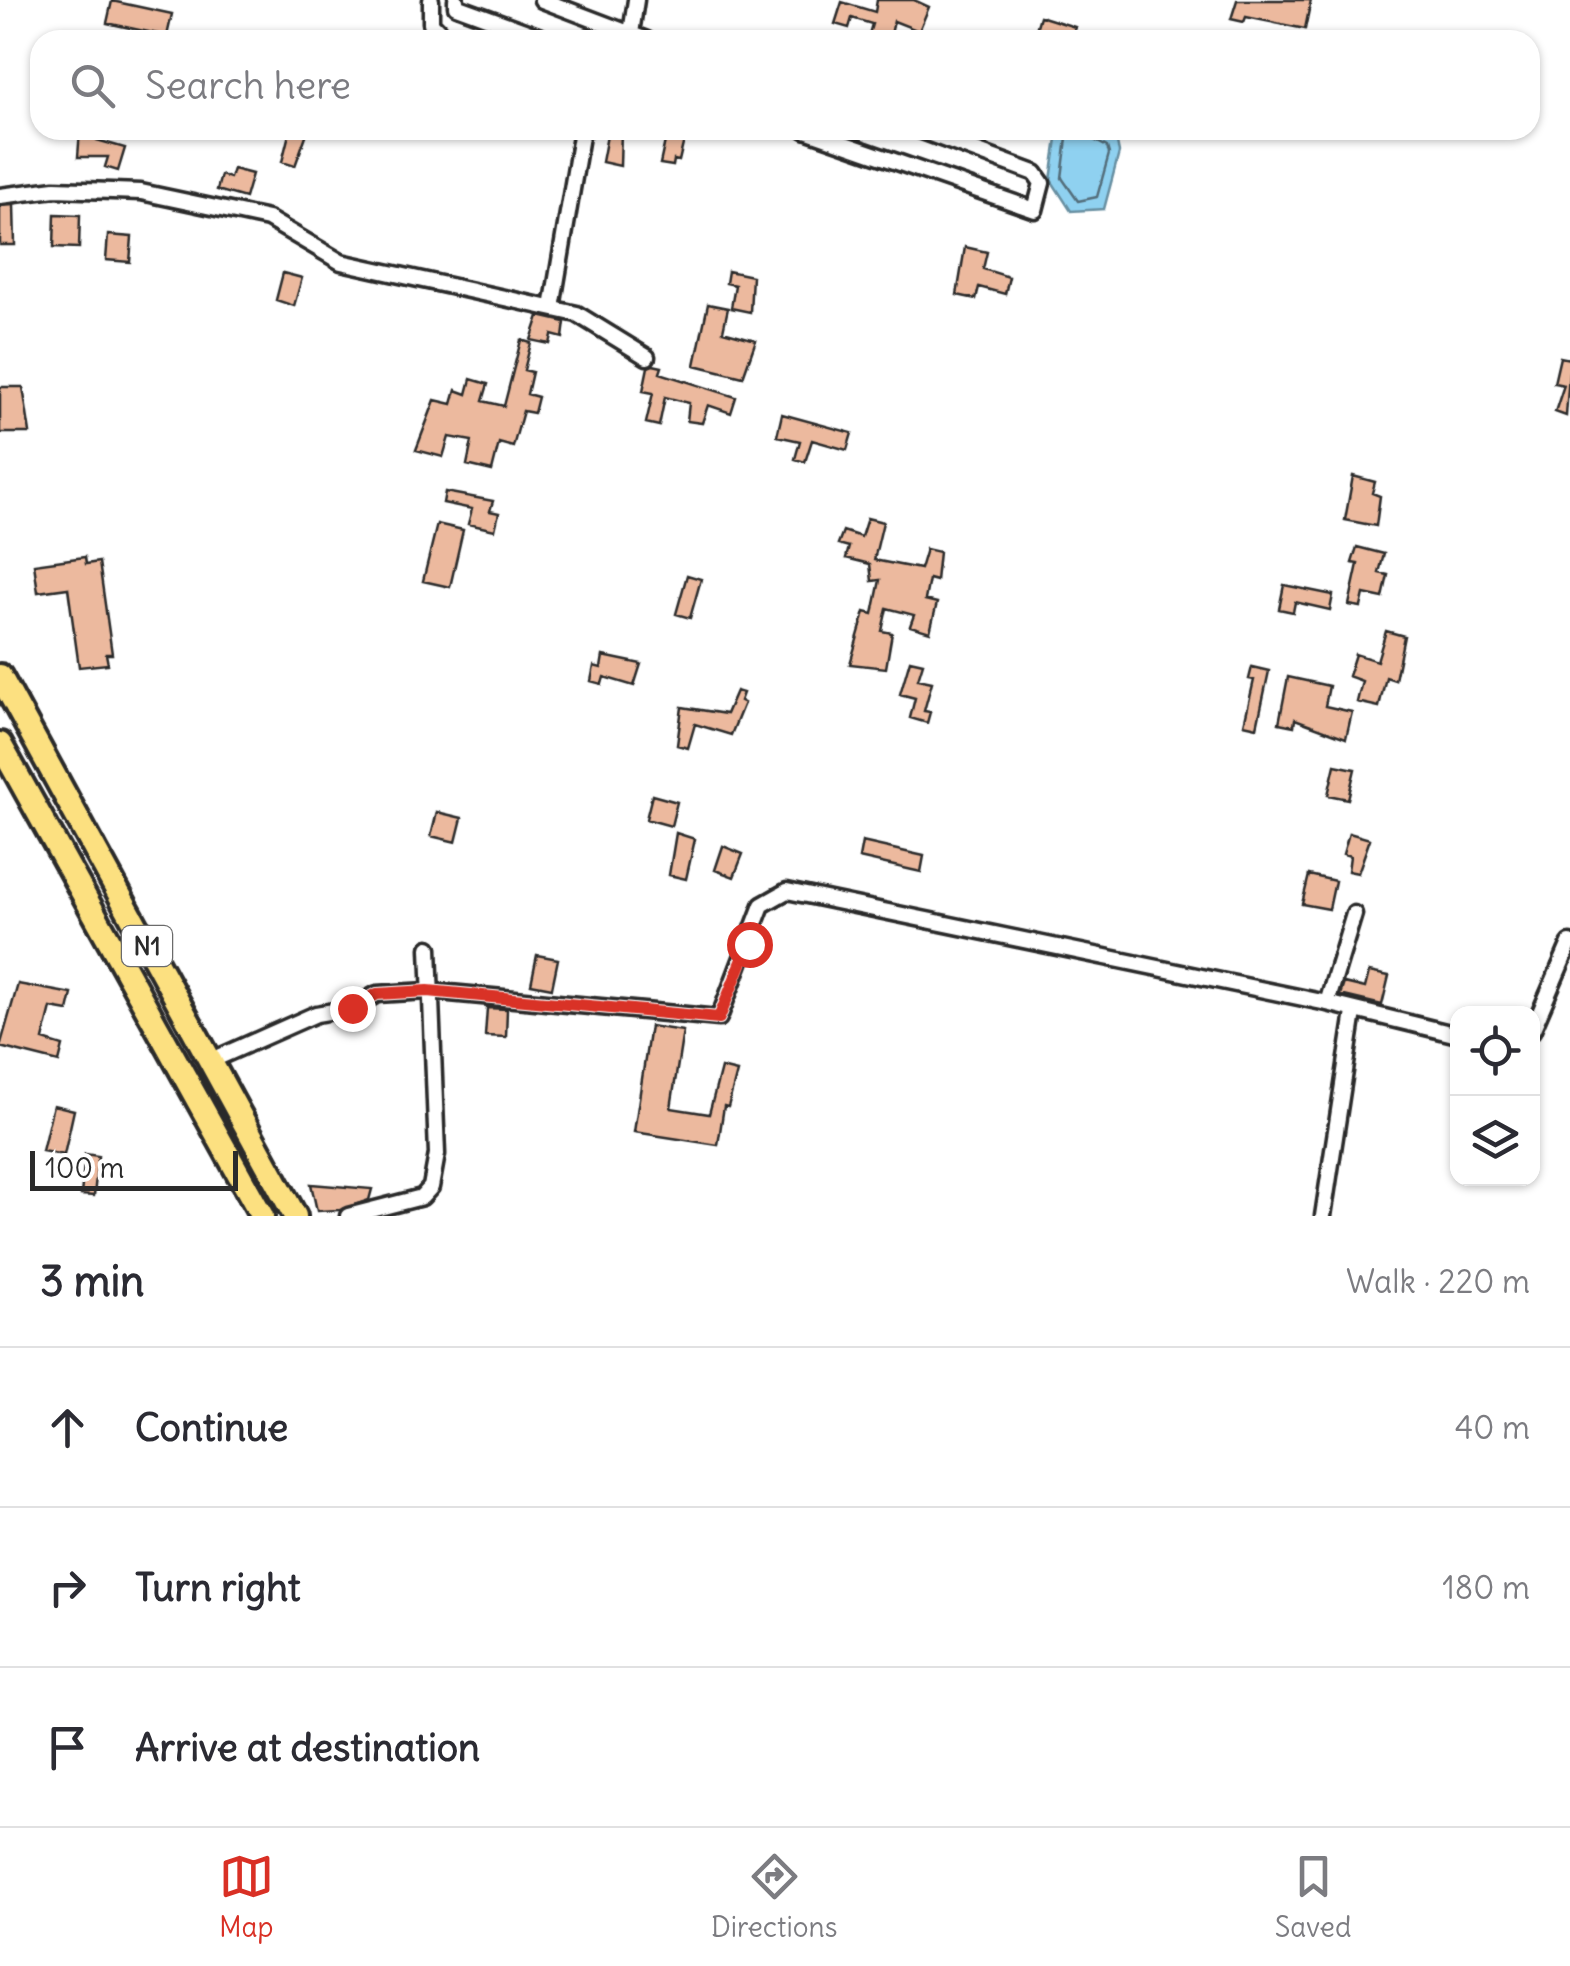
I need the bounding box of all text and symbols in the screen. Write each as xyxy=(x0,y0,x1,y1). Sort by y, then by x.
search box xyxy=(30,30,1540,140)
icon: search xyxy=(65,58,120,113)
text: Search here xyxy=(145,62,351,109)
route start xyxy=(727,922,773,968)
road number: N1 xyxy=(122,926,172,966)
route end xyxy=(330,986,376,1032)
map controls xyxy=(1450,1006,1540,1186)
button: locate xyxy=(1450,1006,1540,1096)
button: layers xyxy=(1450,1096,1540,1186)
scale bar xyxy=(30,1146,238,1190)
text: 100 m xyxy=(45,1150,124,1186)
text: 3 min xyxy=(40,1255,144,1307)
text: Walk · 220 m xyxy=(1346,1261,1530,1302)
icon: ahead xyxy=(40,1400,95,1455)
text: Continue xyxy=(135,1404,288,1451)
text: 40 m xyxy=(1455,1407,1530,1448)
icon: right xyxy=(40,1560,95,1615)
text: Turn right xyxy=(135,1564,301,1611)
text: 180 m xyxy=(1442,1567,1530,1608)
icon: arrive xyxy=(40,1720,95,1775)
text: Arrive at destination xyxy=(135,1724,480,1771)
tab: Map xyxy=(219,1849,274,1945)
tab: Directions xyxy=(711,1849,837,1945)
tab: Saved xyxy=(1275,1849,1351,1945)

